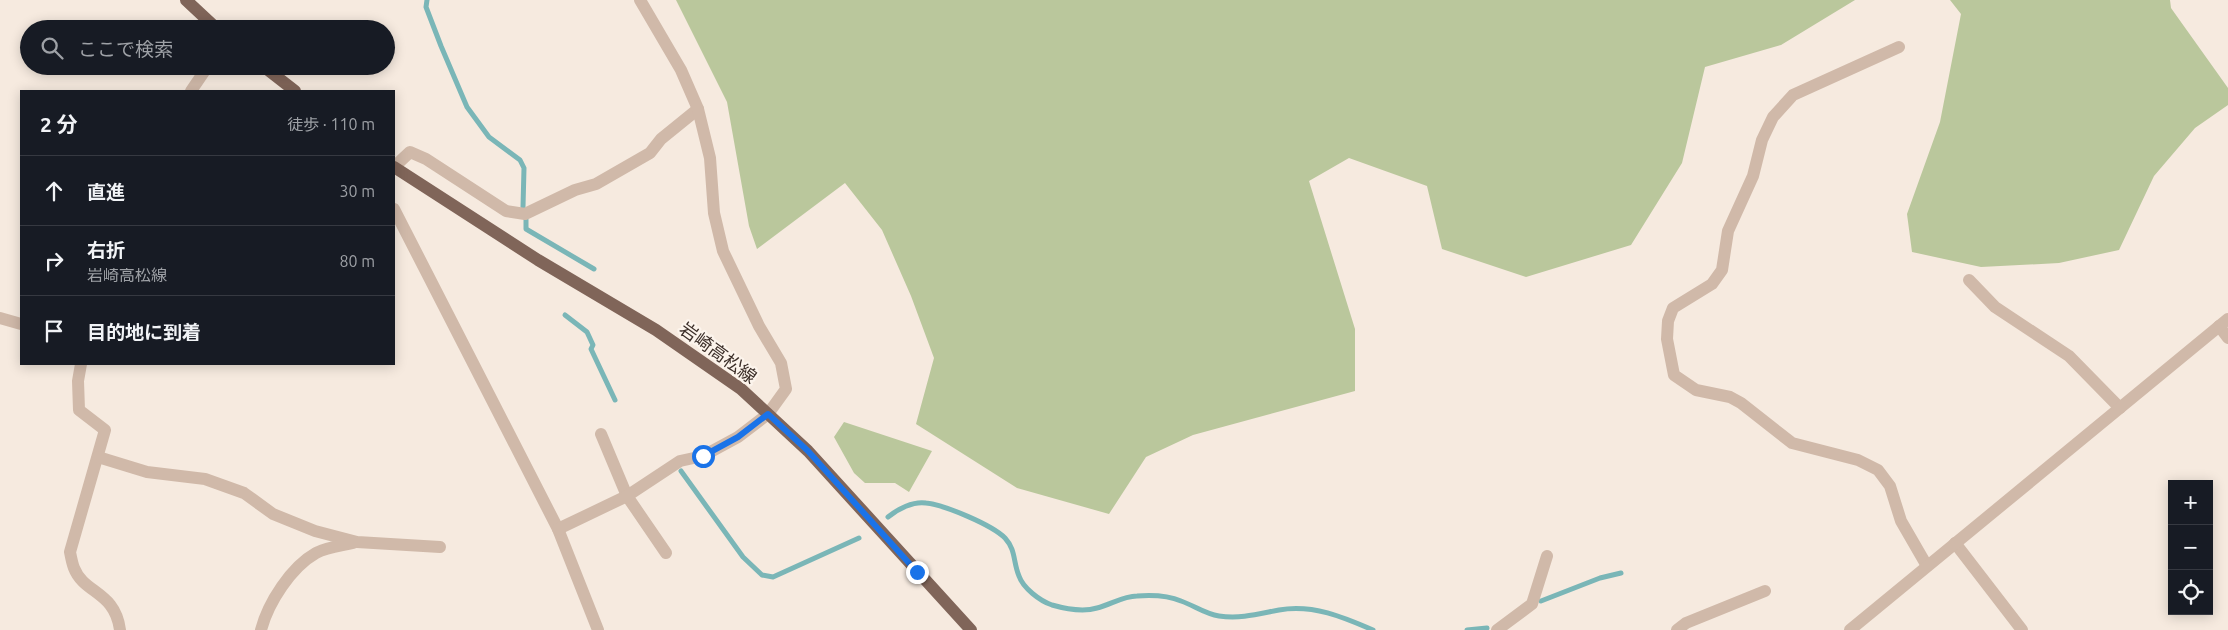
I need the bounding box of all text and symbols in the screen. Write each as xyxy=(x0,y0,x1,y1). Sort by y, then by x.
search box xyxy=(20,20,395,75)
icon: search xyxy=(38,34,66,62)
text: ここで検索 xyxy=(78,38,173,60)
text: 2 分 xyxy=(40,112,78,136)
text: 徒歩 · 110 m xyxy=(287,115,375,133)
icon: ahead xyxy=(40,177,68,205)
text: 直進 xyxy=(87,181,125,203)
text: 30 m xyxy=(339,182,375,200)
text: 右折 xyxy=(87,239,125,261)
icon: right xyxy=(40,247,68,275)
text: 80 m xyxy=(339,252,375,270)
text: 岩崎高松線 xyxy=(87,266,167,284)
icon: arrive xyxy=(40,317,68,345)
street label: 岩崎高松線 xyxy=(676,318,761,387)
text: 目的地に到着 xyxy=(87,321,201,343)
route start xyxy=(692,445,715,468)
map controls xyxy=(2168,480,2213,615)
button: + xyxy=(2168,480,2213,525)
button: − xyxy=(2168,525,2213,570)
route end xyxy=(906,561,929,584)
button: locate xyxy=(2168,570,2213,615)

